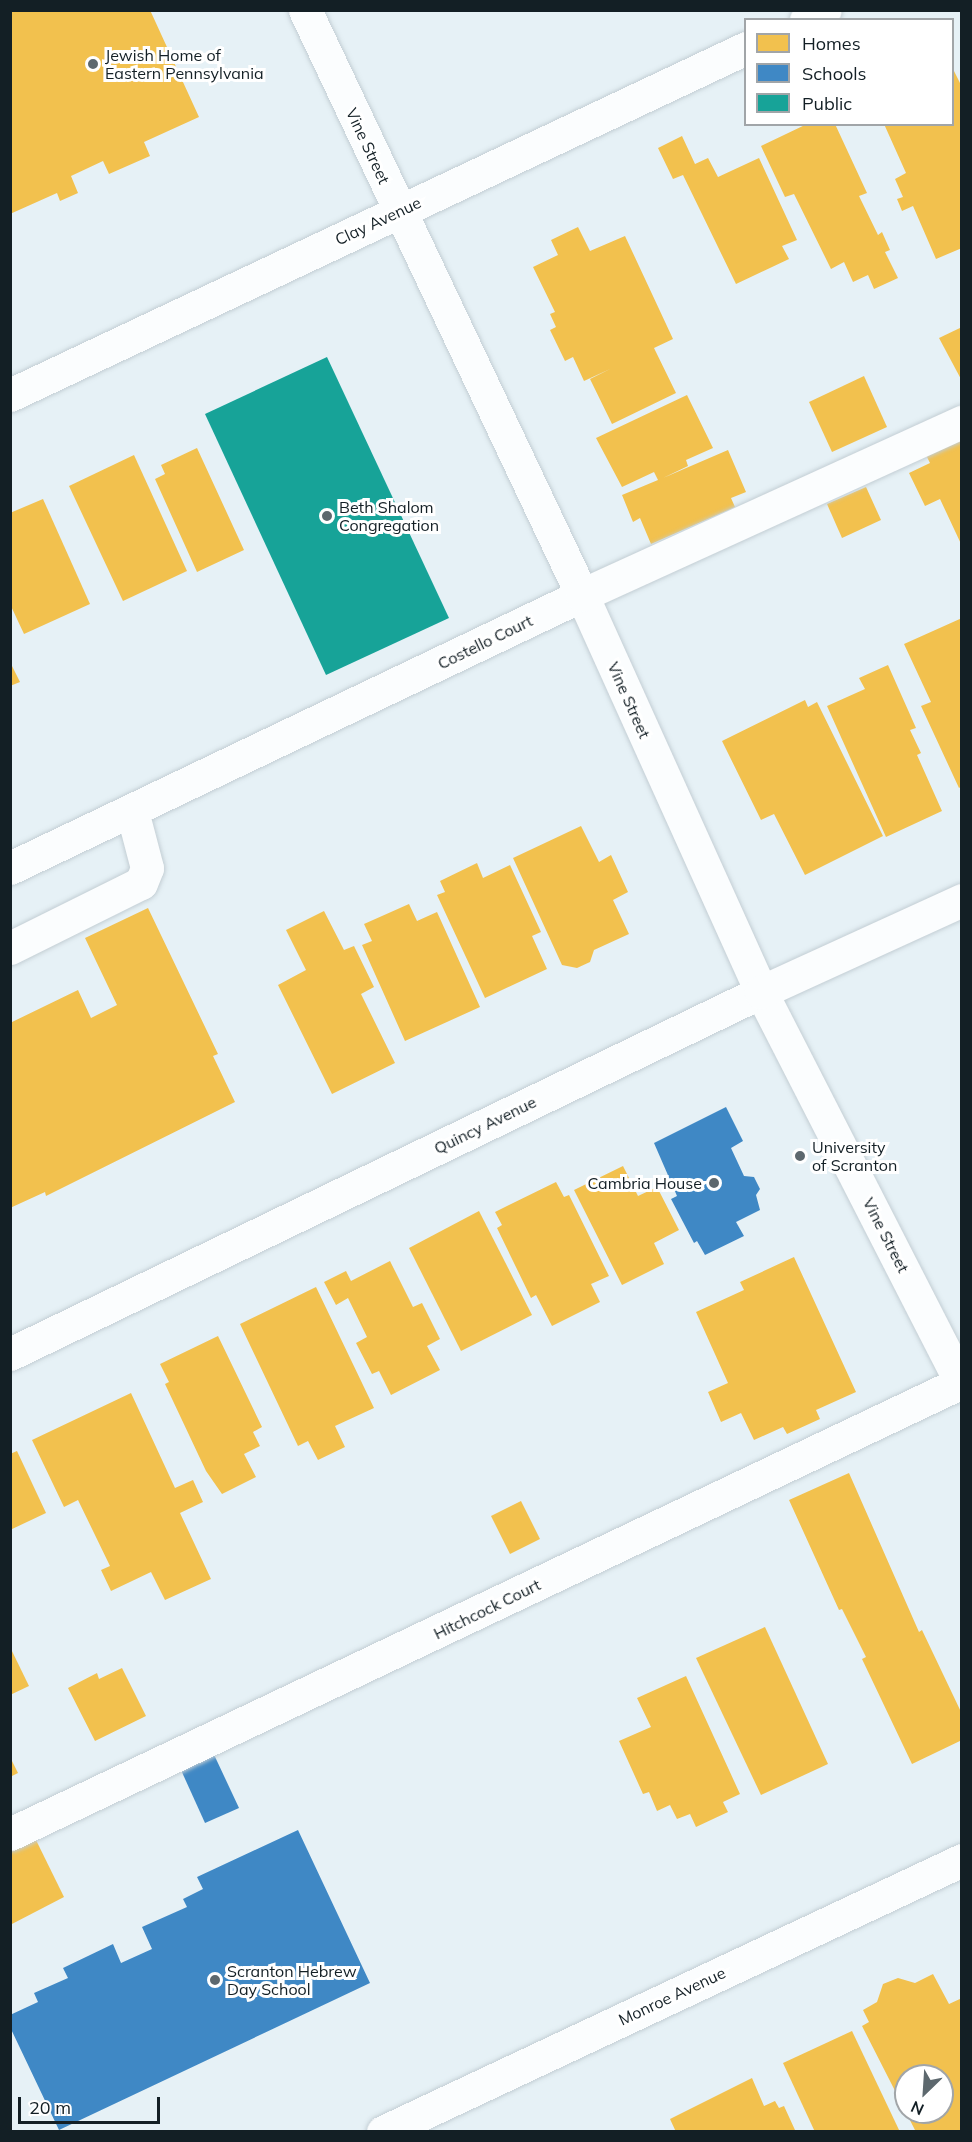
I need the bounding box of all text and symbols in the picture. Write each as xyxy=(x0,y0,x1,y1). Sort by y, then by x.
legend xyxy=(744,18,954,126)
text: Homes xyxy=(802,32,861,55)
place label: Jewish Home of Eastern Pennsylvania xyxy=(105,45,264,83)
marker: Jewish Home of Eastern Pennsylvania xyxy=(86,57,100,71)
text: Schools xyxy=(802,62,866,85)
text: Public xyxy=(802,92,852,115)
street label: Vine Street xyxy=(342,105,394,187)
street label: Clay Avenue xyxy=(332,193,424,249)
place label: Beth Shalom Congregation xyxy=(339,497,439,535)
marker: Beth Shalom Congregation xyxy=(320,509,334,523)
street label: Costello Court xyxy=(434,611,536,673)
street label: Vine Street xyxy=(604,659,654,741)
street label: Quincy Avenue xyxy=(431,1092,539,1158)
place label: University of Scranton xyxy=(812,1137,897,1175)
marker: University of Scranton xyxy=(793,1149,807,1163)
place label: Cambria House xyxy=(587,1173,702,1193)
marker: Cambria House xyxy=(707,1176,721,1190)
street label: Vine Street xyxy=(859,1194,913,1276)
street label: Hitchcock Court xyxy=(430,1575,544,1643)
place label: Scranton Hebrew Day School xyxy=(227,1961,357,1999)
street label: Monroe Avenue xyxy=(616,1963,728,2029)
marker: Scranton Hebrew Day School xyxy=(208,1973,222,1987)
north arrow xyxy=(894,2064,954,2124)
scale bar xyxy=(21,2085,164,2123)
text: 20 m xyxy=(29,2096,71,2119)
text: N xyxy=(908,2097,927,2120)

